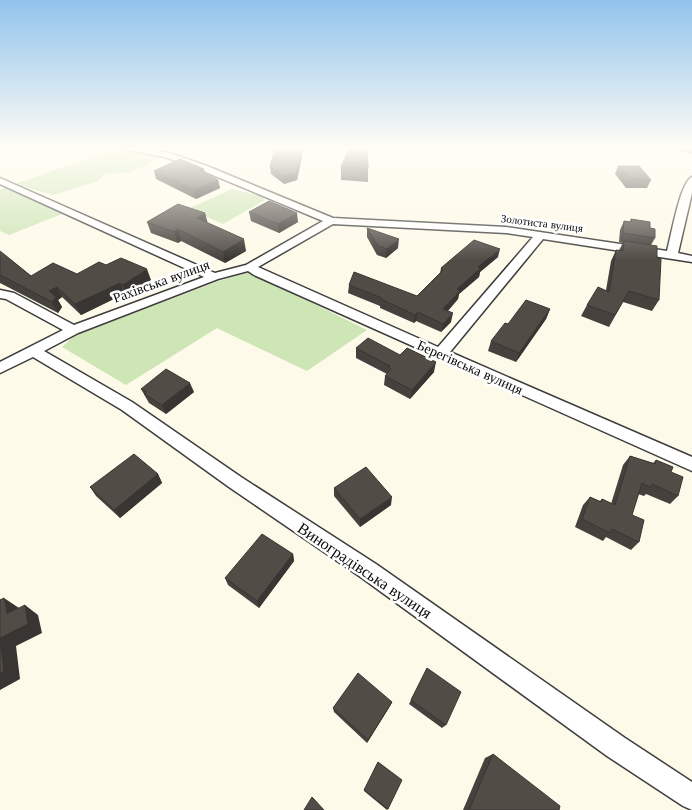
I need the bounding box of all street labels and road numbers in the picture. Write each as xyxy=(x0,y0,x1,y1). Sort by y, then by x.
street label: Золотиста вулиця xyxy=(500,211,584,235)
street label: Рахівська вулиця xyxy=(110,255,212,307)
street label: Берегівська вулиця xyxy=(414,336,526,399)
street label: Виноградівська вулиця xyxy=(294,518,437,623)

